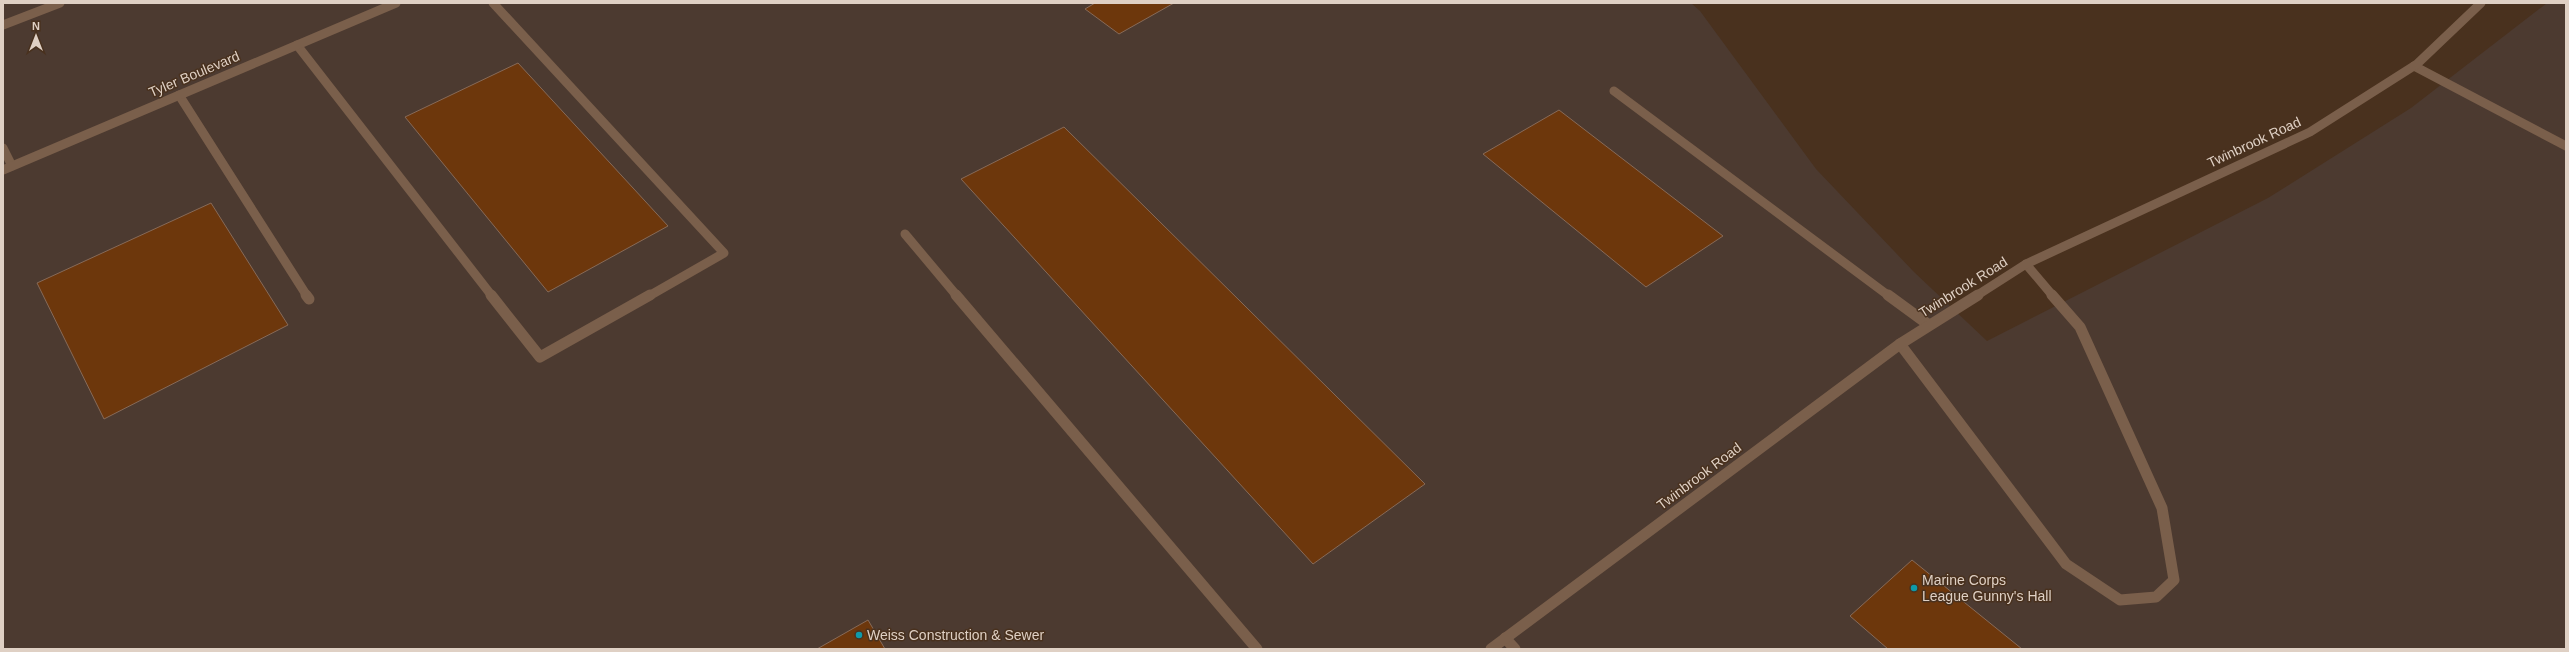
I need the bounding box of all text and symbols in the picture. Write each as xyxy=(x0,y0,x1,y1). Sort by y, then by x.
north arrow xyxy=(16,16,56,56)
text: N xyxy=(32,20,40,32)
street label: Tyler Boulevard xyxy=(146,48,242,100)
street label: Twinbrook Road xyxy=(2205,113,2303,171)
street label: Twinbrook Road xyxy=(1916,253,2010,321)
street label: Twinbrook Road xyxy=(1654,439,1744,513)
place label: Marine Corps League Gunny's Hall xyxy=(1922,572,2052,604)
marker: Marine Corps League Gunny's Hall xyxy=(1909,583,1919,593)
place label: Weiss Construction & Sewer xyxy=(867,627,1044,643)
marker: Weiss Construction & Sewer xyxy=(854,630,864,640)

